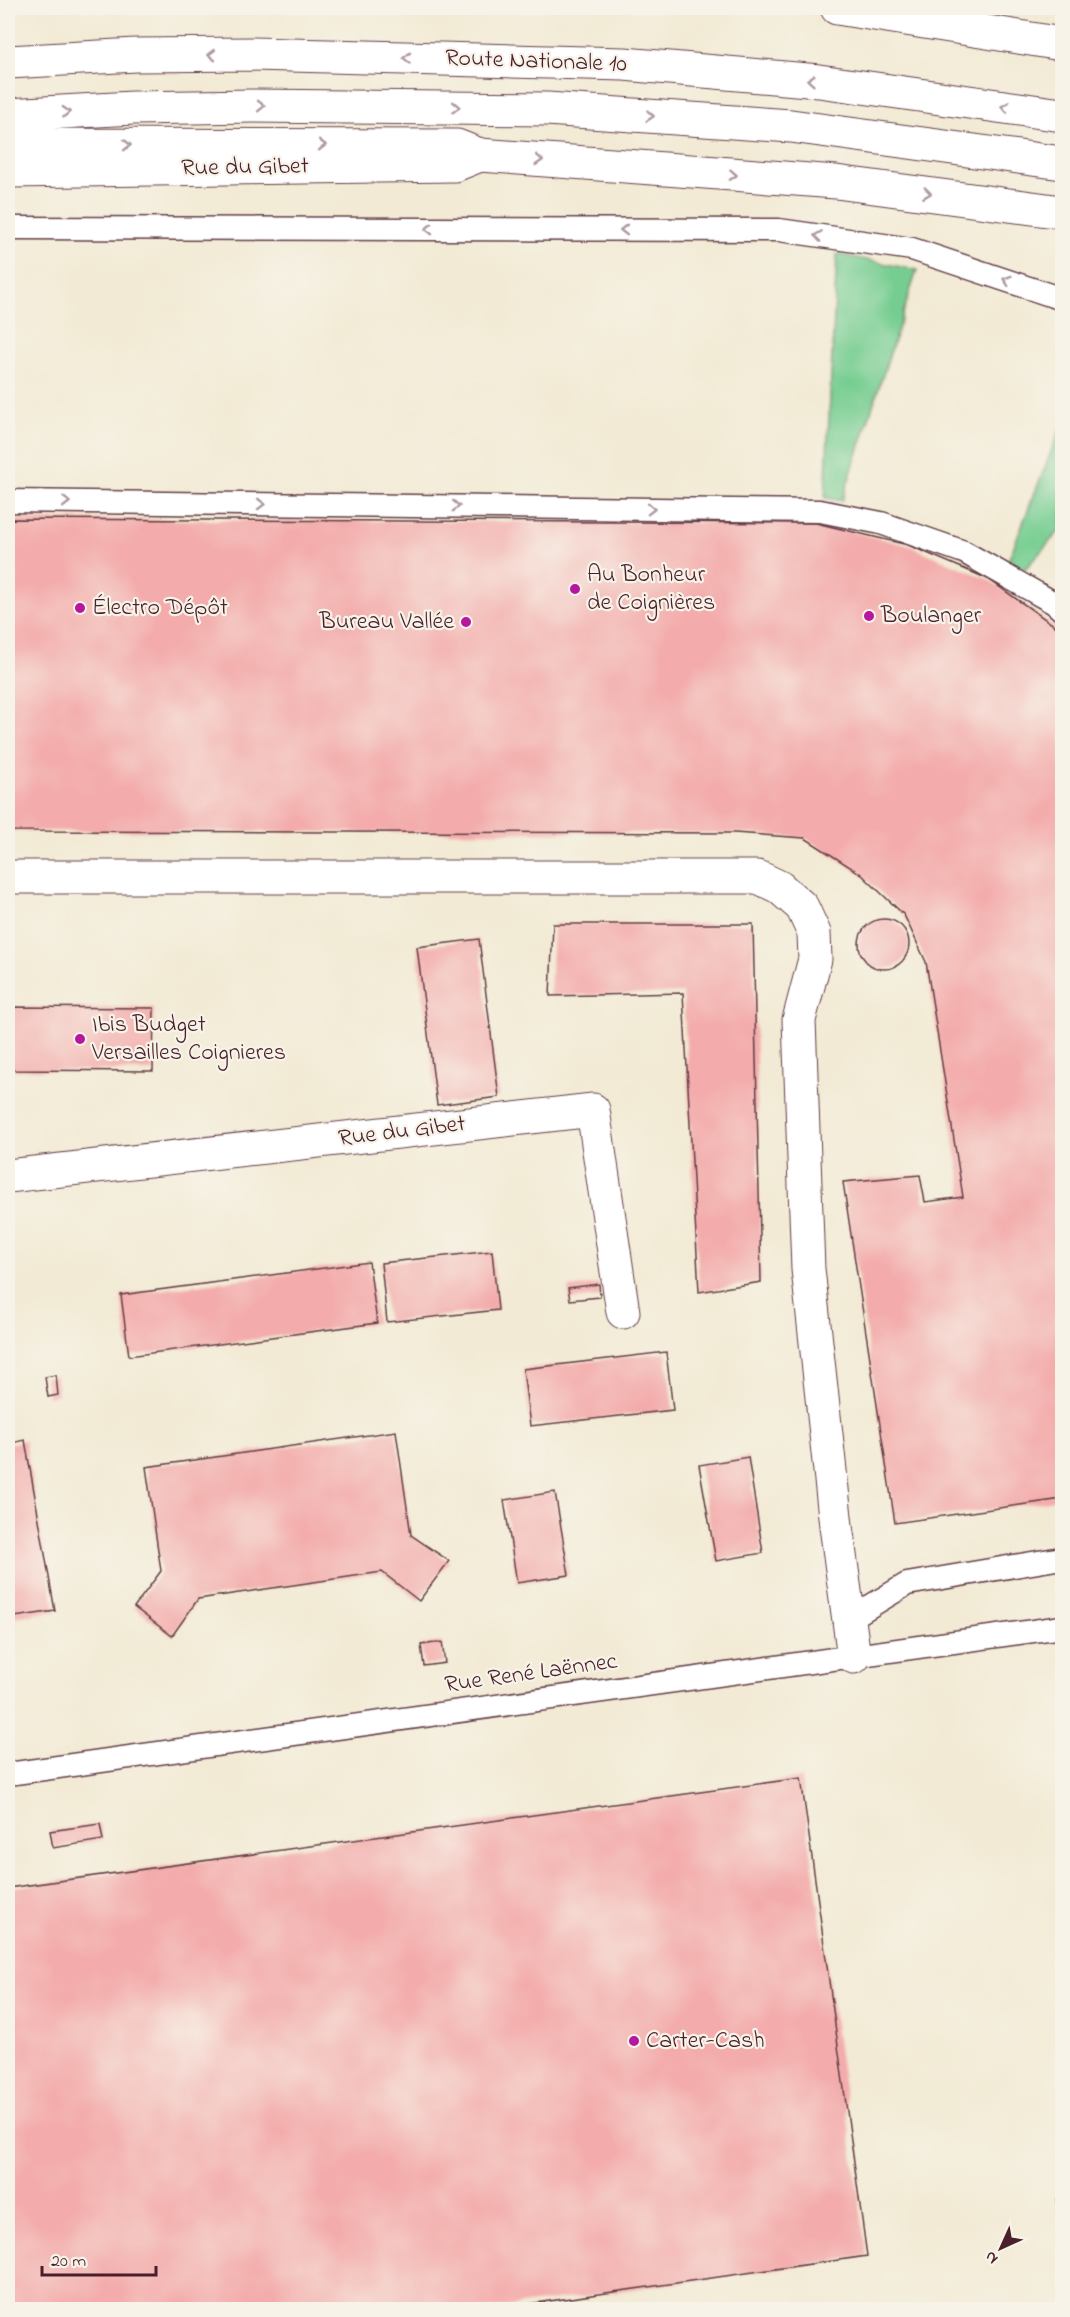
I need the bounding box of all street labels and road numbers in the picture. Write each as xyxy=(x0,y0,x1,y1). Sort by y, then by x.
street label: Route Nationale 10 xyxy=(445,41,627,83)
street label: Rue du Gibet xyxy=(181,149,309,187)
street label: Rue du Gibet xyxy=(336,1107,468,1157)
street label: Rue René Laënnec xyxy=(442,1645,620,1703)

